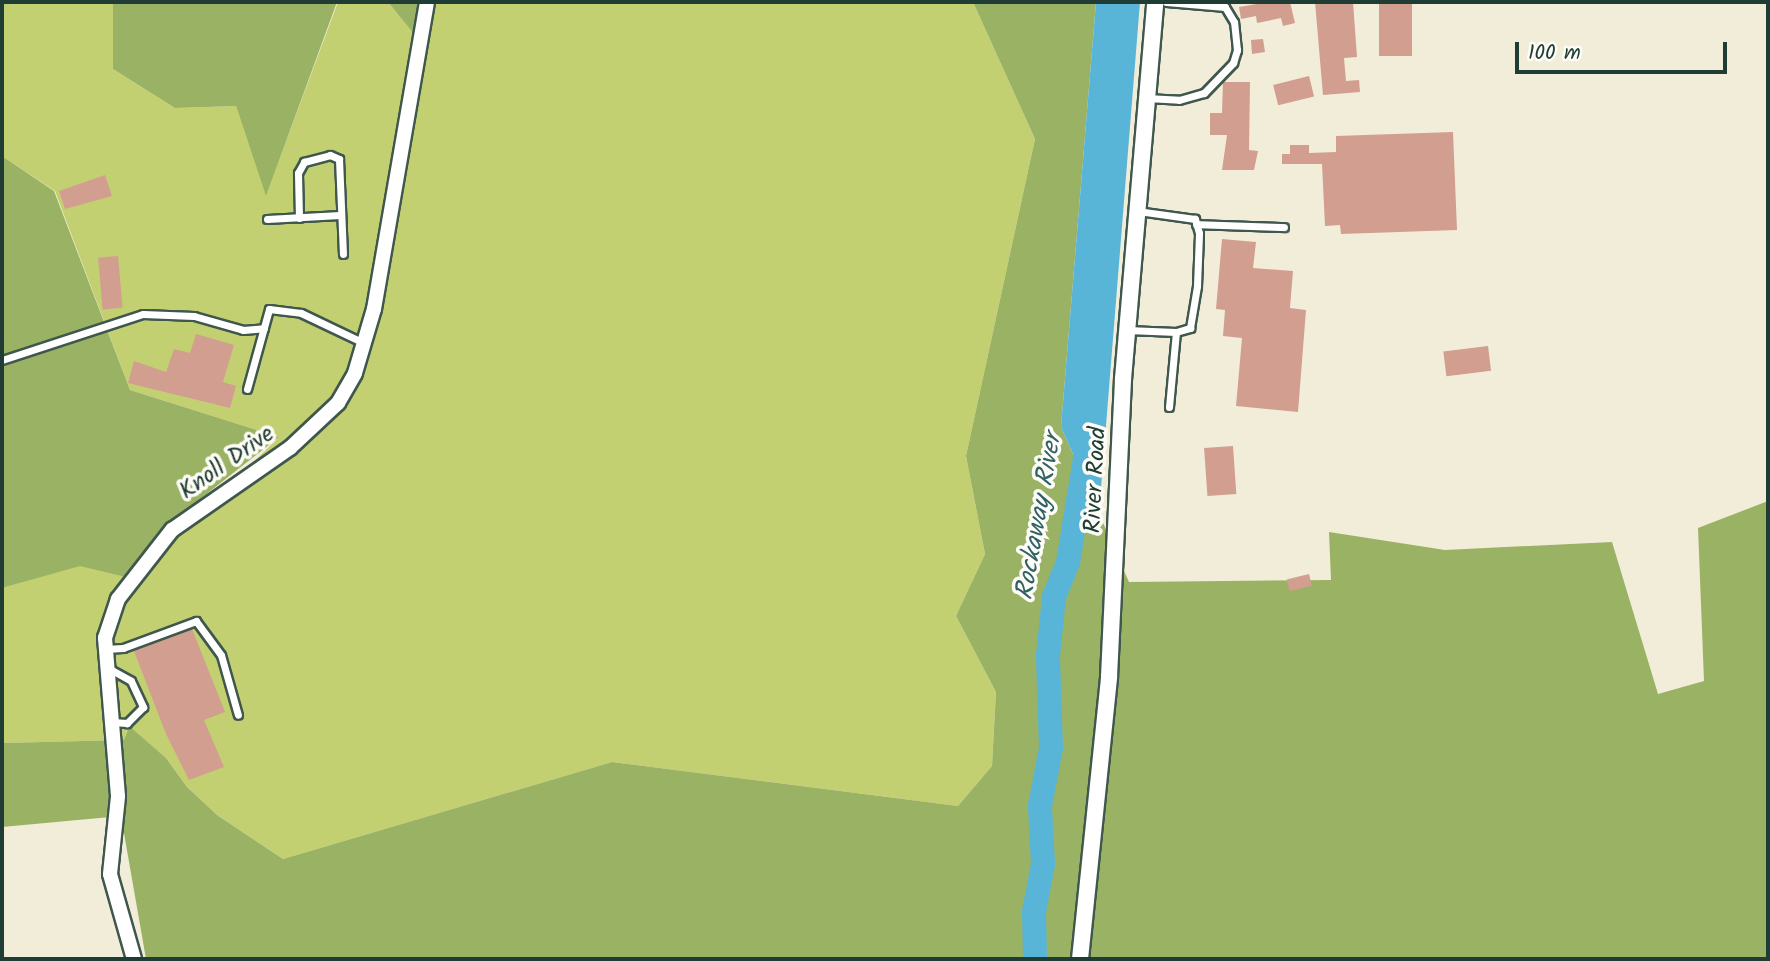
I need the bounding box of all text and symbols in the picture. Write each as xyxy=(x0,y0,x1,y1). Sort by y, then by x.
scale bar xyxy=(1518,28,1730,72)
text: 100 m xyxy=(1528,37,1581,70)
street label: Knoll Drive xyxy=(174,420,280,506)
street label: River Road xyxy=(1079,426,1113,534)
water label: Rockaway River xyxy=(1010,432,1070,602)

